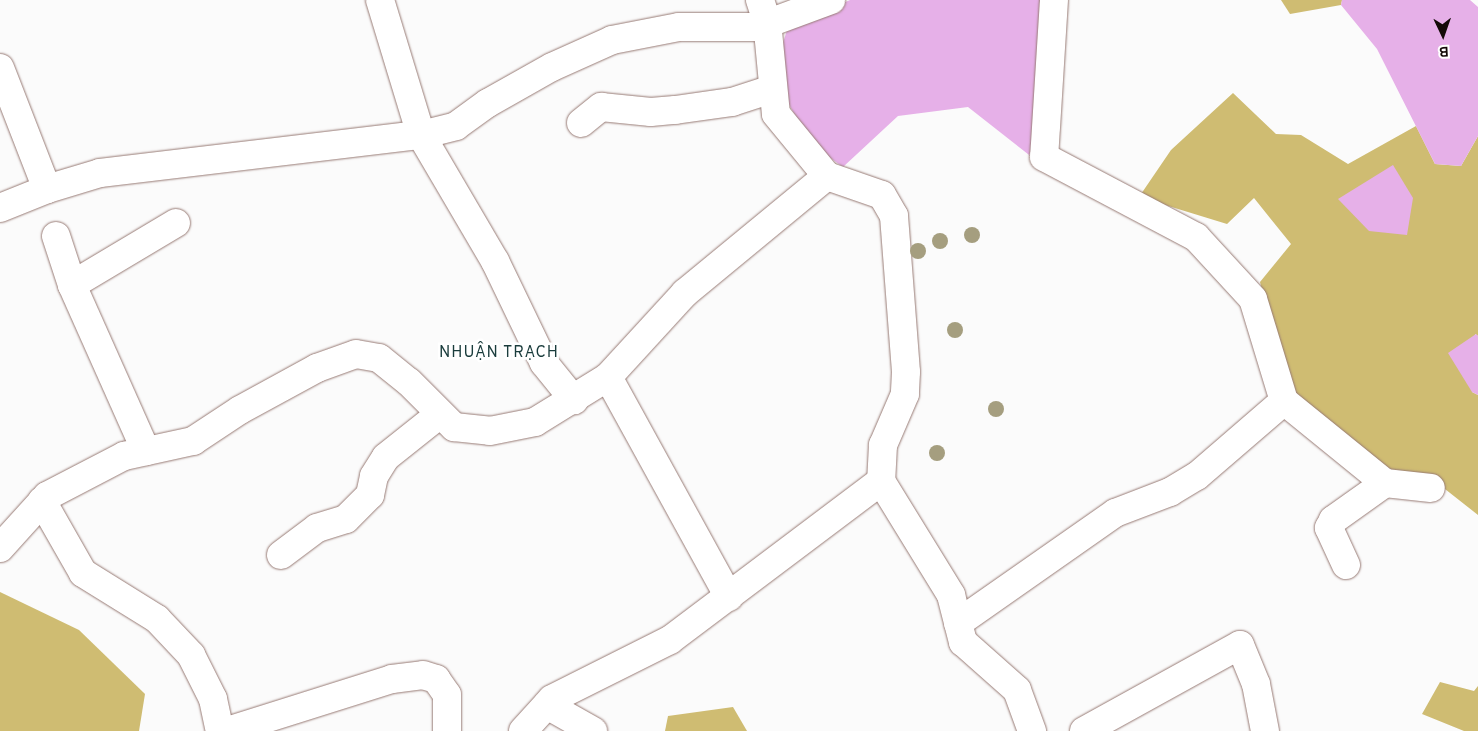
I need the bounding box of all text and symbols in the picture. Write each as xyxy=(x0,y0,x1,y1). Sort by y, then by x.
north arrow xyxy=(1418,10,1468,60)
text: B xyxy=(1439,42,1449,59)
district label: NHUẬN TRẠCH xyxy=(437,343,561,363)

